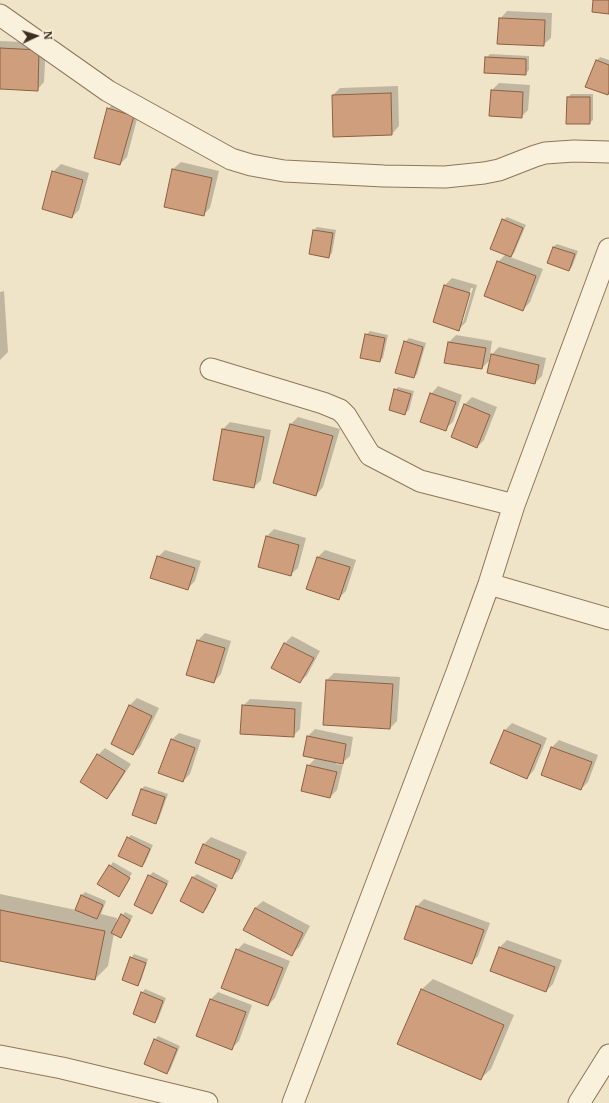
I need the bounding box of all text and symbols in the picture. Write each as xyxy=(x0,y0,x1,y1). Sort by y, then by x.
north arrow xyxy=(16,16,56,56)
text: N xyxy=(41,30,55,40)

